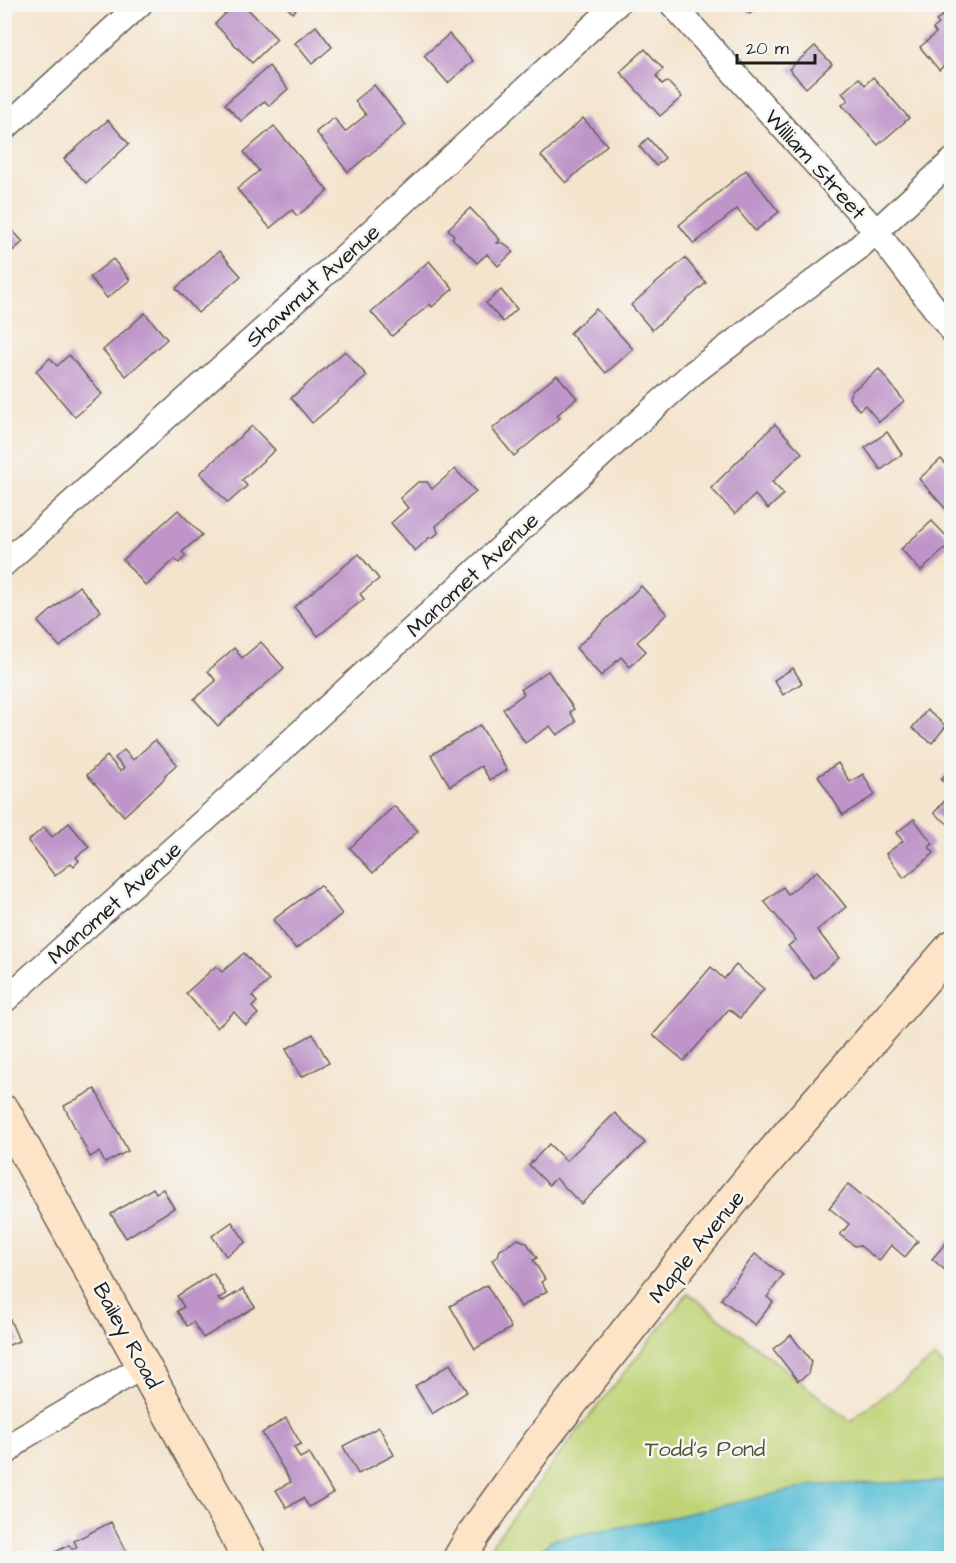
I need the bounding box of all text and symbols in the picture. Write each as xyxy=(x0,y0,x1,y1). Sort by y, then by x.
scale bar xyxy=(737,27,815,65)
text: 20 m xyxy=(746,36,789,61)
street label: William Street xyxy=(757,103,873,227)
street label: Shawmut Avenue xyxy=(239,217,387,355)
street label: Manomet Avenue xyxy=(400,505,546,645)
street label: Manomet Avenue xyxy=(41,834,189,972)
street label: Maple Avenue xyxy=(642,1184,752,1310)
street label: Bailey Road xyxy=(84,1277,169,1395)
park label: Todd's Pond xyxy=(645,1434,765,1465)

